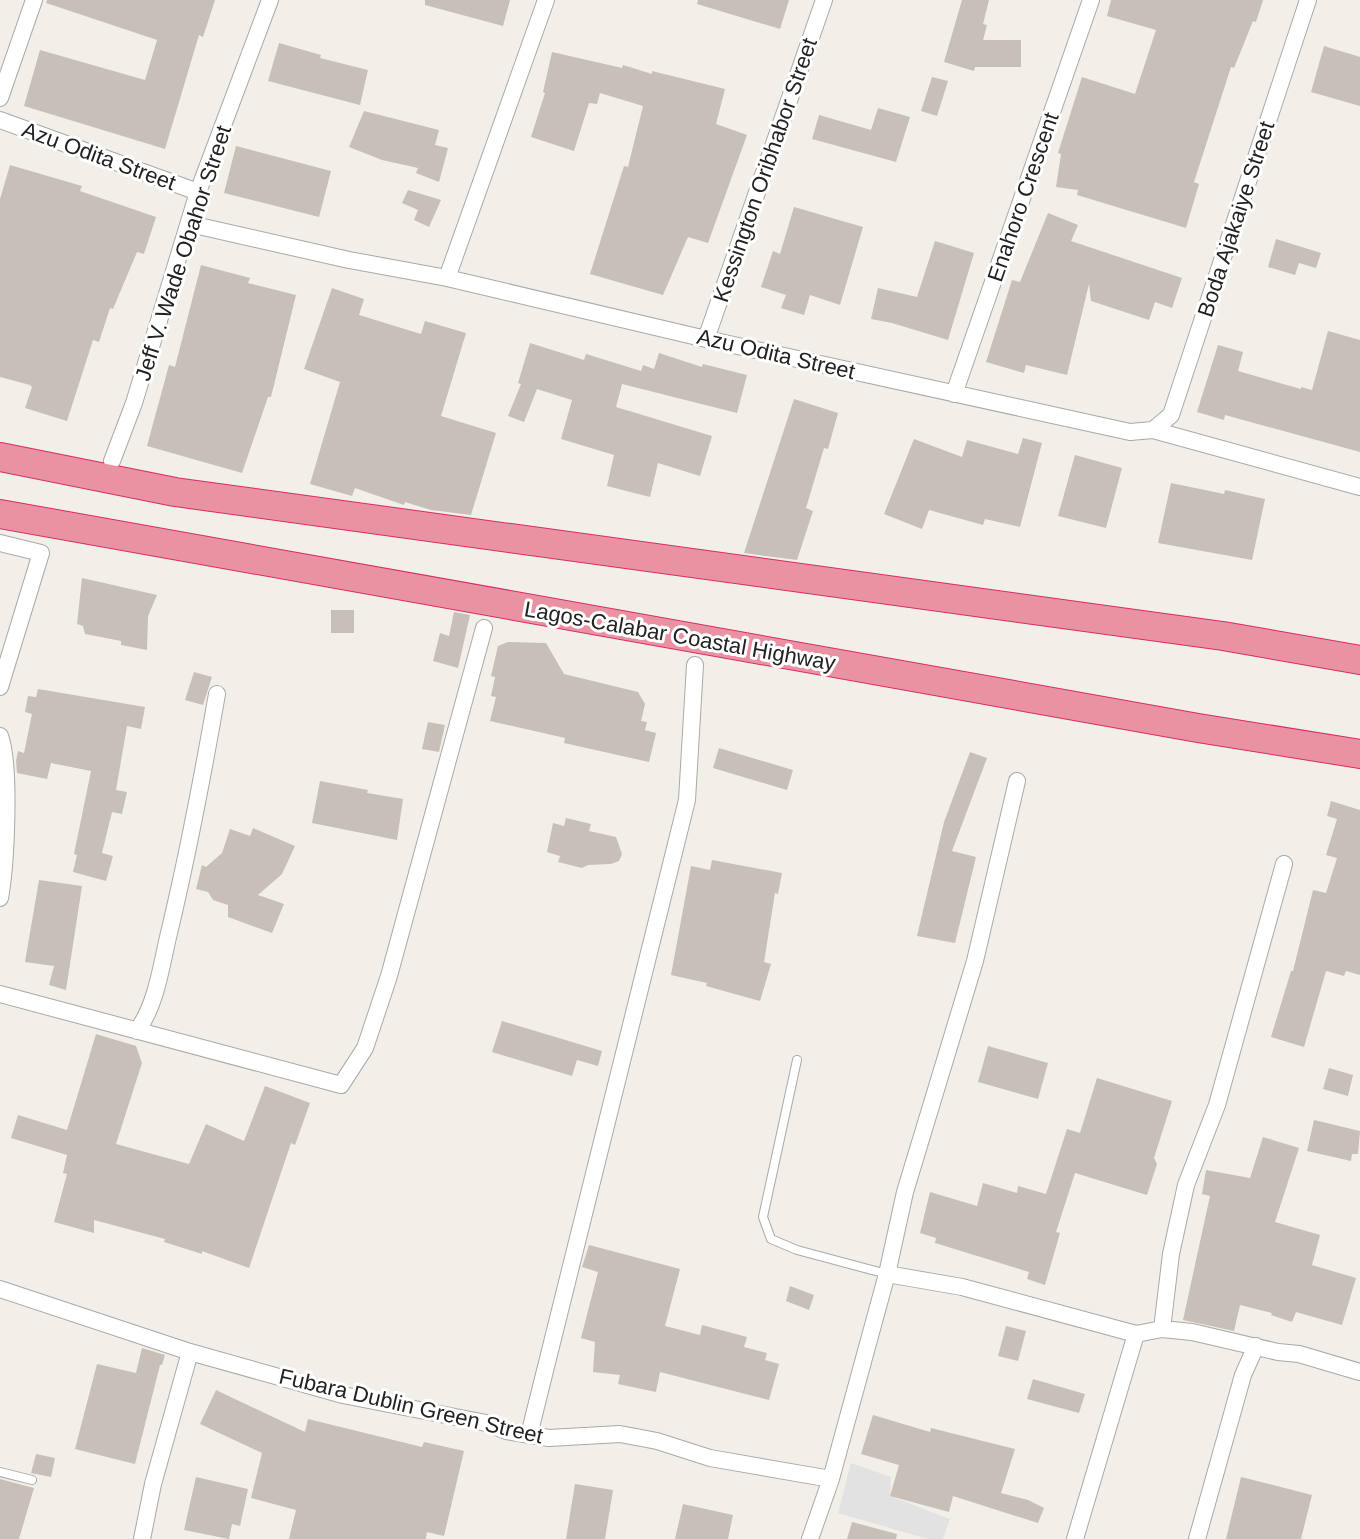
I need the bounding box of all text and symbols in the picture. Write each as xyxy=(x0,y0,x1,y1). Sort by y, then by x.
street label: Kessington Oribhabor Street xyxy=(708,35,822,305)
street label: Enahoro Crescent xyxy=(982,109,1064,285)
street label: Azu Odita Street xyxy=(19,117,179,195)
street label: Boda Ajakaiye Street xyxy=(1193,118,1279,320)
street label: Jeff V. Wade Obahor Street xyxy=(130,122,236,384)
street label: Azu Odita Street xyxy=(695,324,857,384)
street label: Lagos-Calabar Coastal Highway xyxy=(522,596,838,676)
street label: Fubara Dublin Green Street xyxy=(277,1363,545,1449)

